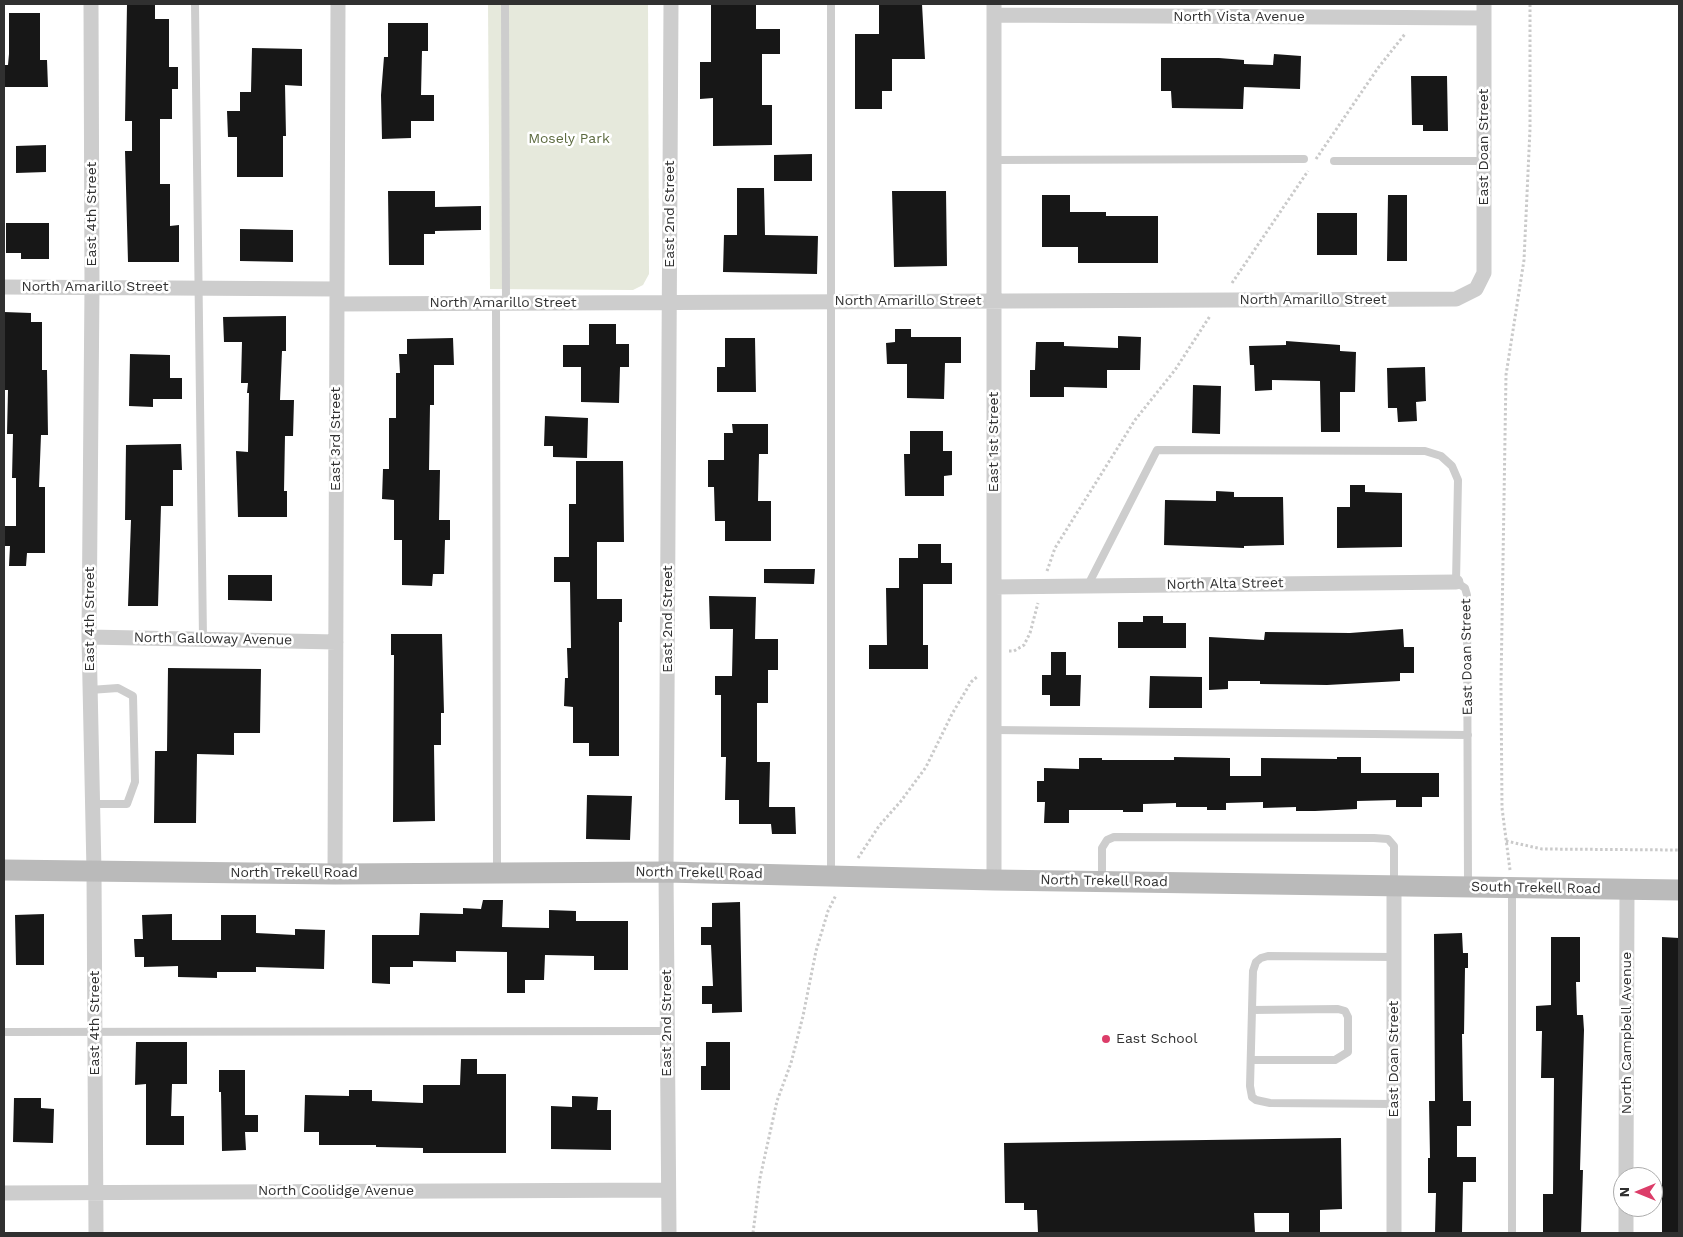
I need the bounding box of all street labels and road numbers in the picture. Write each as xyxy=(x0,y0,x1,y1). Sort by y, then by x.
street label: North Vista Avenue xyxy=(1173,9,1305,25)
street label: East Doan Street xyxy=(1476,89,1492,205)
street label: East 2nd Street xyxy=(662,160,678,268)
street label: East 4th Street xyxy=(84,162,100,266)
street label: North Amarillo Street xyxy=(22,279,168,295)
street label: North Amarillo Street xyxy=(1240,292,1386,308)
street label: North Amarillo Street xyxy=(835,293,981,309)
street label: North Amarillo Street xyxy=(430,295,576,311)
street label: East 3rd Street xyxy=(328,387,344,491)
street label: East 1st Street xyxy=(986,392,1002,492)
street label: East 2nd Street xyxy=(660,565,676,673)
street label: East 4th Street xyxy=(82,567,98,671)
street label: North Alta Street xyxy=(1166,575,1284,593)
street label: East Doan Street xyxy=(1458,598,1476,716)
street label: North Galloway Avenue xyxy=(134,629,292,649)
street label: North Trekell Road xyxy=(635,863,763,883)
street label: North Trekell Road xyxy=(230,865,358,881)
street label: North Trekell Road xyxy=(1040,871,1168,891)
street label: South Trekell Road xyxy=(1471,878,1601,898)
street label: North Campbell Avenue xyxy=(1619,952,1635,1114)
street label: East 2nd Street xyxy=(659,969,675,1077)
street label: East 4th Street xyxy=(87,971,103,1075)
street label: East Doan Street xyxy=(1386,1001,1402,1117)
street label: North Coolidge Avenue xyxy=(258,1183,414,1199)

